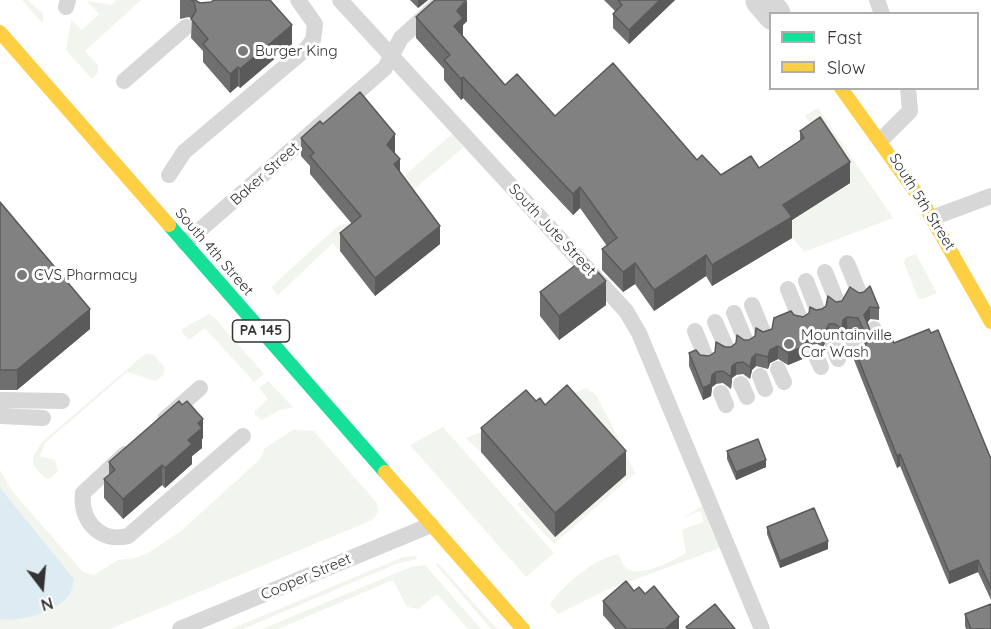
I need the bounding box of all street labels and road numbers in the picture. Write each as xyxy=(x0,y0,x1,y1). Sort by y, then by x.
street label: Baker Street xyxy=(227,139,303,209)
street label: South 5th Street xyxy=(885,150,959,254)
street label: South Jute Street xyxy=(505,180,599,280)
street label: South 4th Street xyxy=(171,204,257,300)
road number: PA 145 xyxy=(232,320,290,342)
street label: Cooper Street xyxy=(258,550,354,604)

